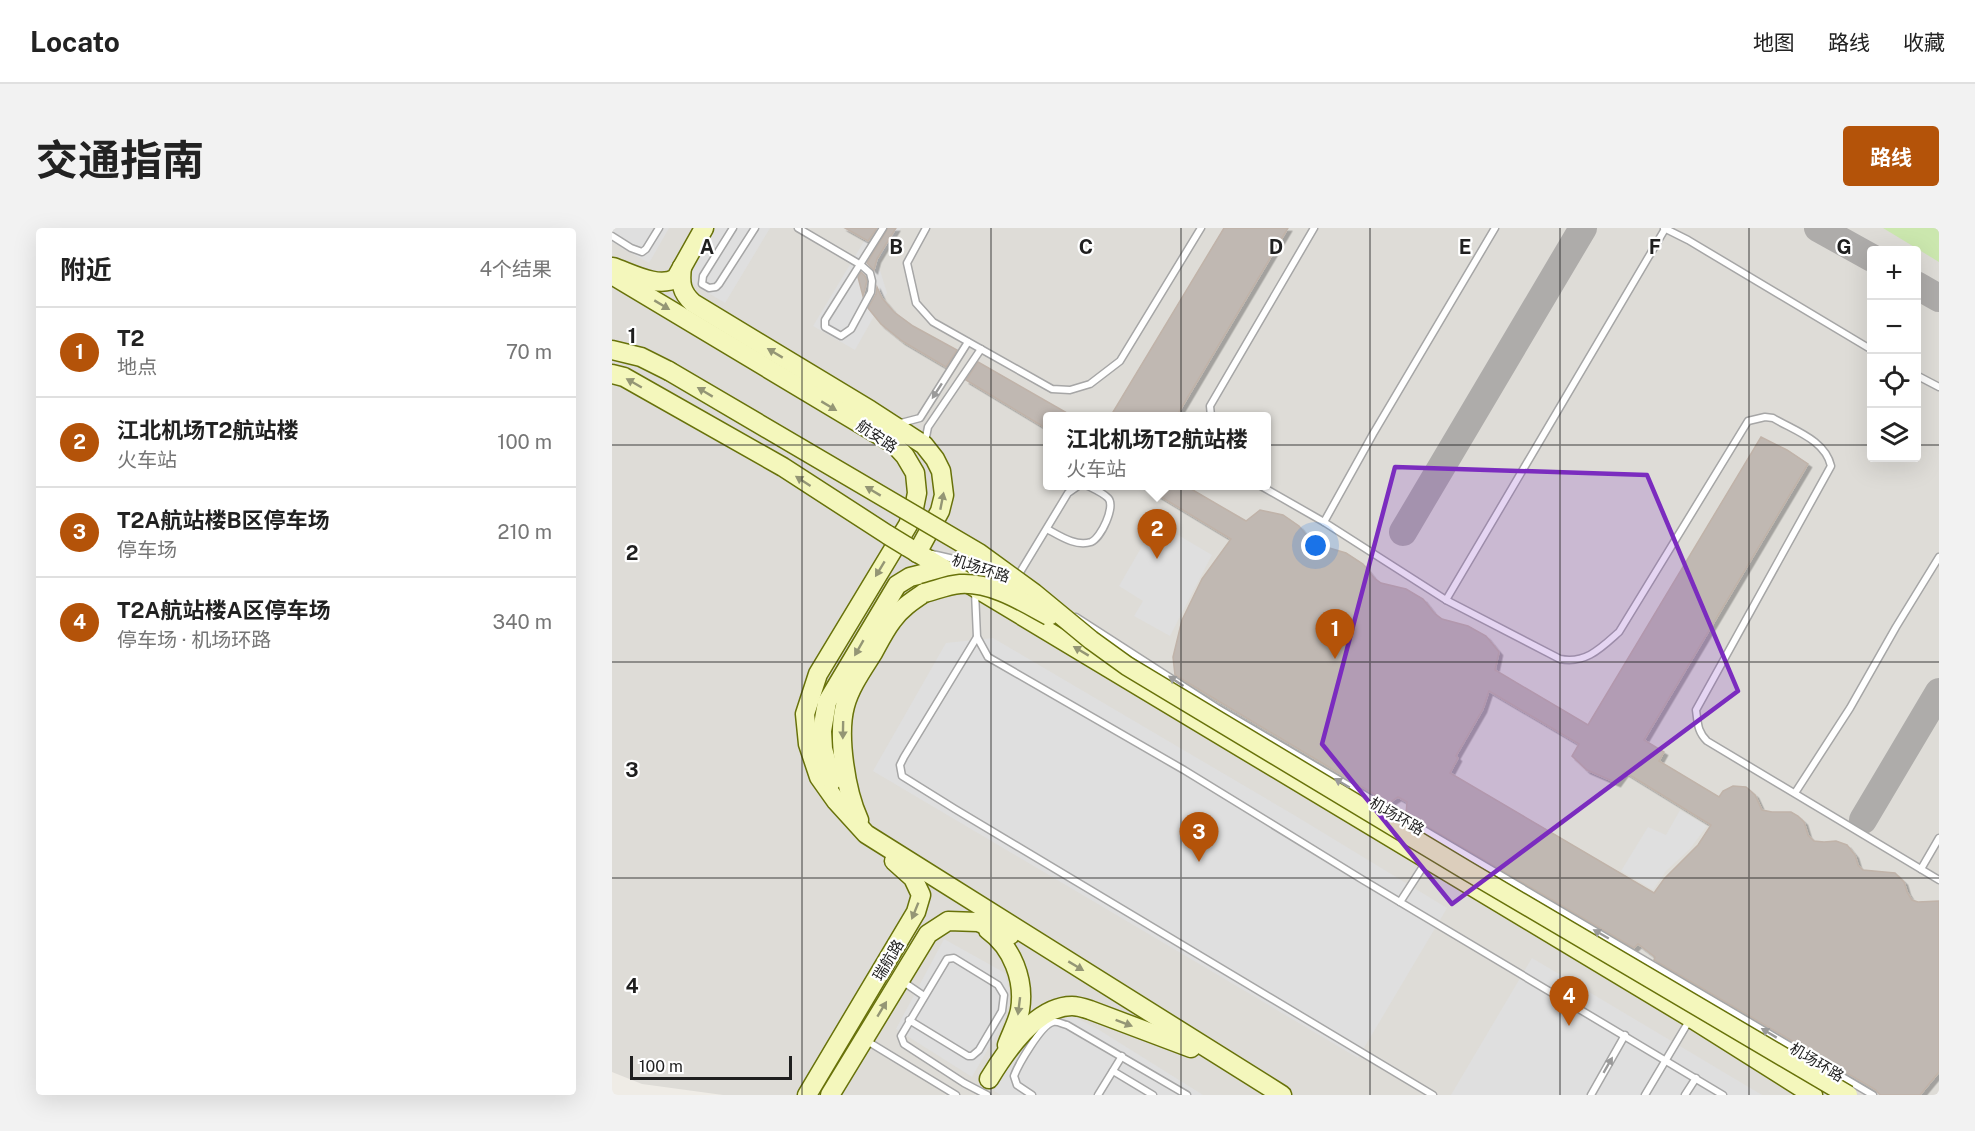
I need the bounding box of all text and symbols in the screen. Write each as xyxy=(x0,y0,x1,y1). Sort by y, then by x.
text: Locato xyxy=(30,25,120,58)
text: 地图 xyxy=(1753,30,1795,55)
text: 路线 xyxy=(1828,30,1870,55)
text: 收藏 xyxy=(1903,30,1945,55)
button: 路线 xyxy=(1843,126,1939,186)
text: 交通指南 xyxy=(36,135,204,184)
text: A xyxy=(700,235,714,259)
text: B xyxy=(889,235,903,259)
text: C xyxy=(1079,235,1093,259)
text: D xyxy=(1269,235,1283,259)
text: E xyxy=(1459,235,1471,259)
text: F xyxy=(1649,235,1661,259)
text: G xyxy=(1836,235,1852,259)
map controls xyxy=(1867,246,1921,462)
button: + xyxy=(1867,246,1921,300)
text: 附近 xyxy=(60,254,112,285)
text: 4个结果 xyxy=(479,257,552,281)
one-way arrow xyxy=(654,300,671,310)
button: − xyxy=(1867,300,1921,354)
text: 1 xyxy=(628,324,636,348)
text: T2 xyxy=(117,325,145,351)
text: 1 xyxy=(75,340,84,364)
text: 70 m xyxy=(506,340,552,364)
one-way arrow xyxy=(766,348,783,358)
button: locate xyxy=(1867,354,1921,408)
text: 地点 xyxy=(117,355,157,379)
one-way arrow xyxy=(626,378,643,388)
one-way arrow xyxy=(931,383,942,399)
one-way arrow xyxy=(697,387,713,398)
one-way arrow xyxy=(821,400,837,411)
button: layers xyxy=(1867,408,1921,462)
popup xyxy=(1043,412,1271,490)
street label: 航安路 xyxy=(854,416,900,456)
text: 江北机场T2航站楼 xyxy=(117,417,299,443)
text: 江北机场T2航站楼 xyxy=(1066,426,1248,452)
text: 2 xyxy=(73,430,86,454)
text: 100 m xyxy=(497,430,552,454)
text: 火车站 xyxy=(117,448,177,472)
text: 火车站 xyxy=(1066,457,1126,481)
one-way arrow xyxy=(796,475,812,487)
one-way arrow xyxy=(865,486,881,497)
one-way arrow xyxy=(937,491,946,510)
text: T2A航站楼B区停车场 xyxy=(117,507,330,533)
pin: 2 xyxy=(1138,510,1176,559)
text: 3 xyxy=(73,520,86,544)
text: 210 m xyxy=(498,520,552,544)
your location xyxy=(1301,531,1330,560)
text: 停车场 xyxy=(117,538,177,562)
text: 2 xyxy=(626,541,638,565)
street label: 机场环路 xyxy=(950,551,1012,585)
one-way arrow xyxy=(875,561,886,577)
text: T2A航站楼A区停车场 xyxy=(117,597,331,623)
text: 4 xyxy=(73,610,86,634)
text: 340 m xyxy=(492,610,552,634)
pin: 1 xyxy=(1316,610,1354,659)
text: 停车场 · 机场环路 xyxy=(117,628,271,652)
one-way arrow xyxy=(854,640,864,657)
one-way arrow xyxy=(1073,646,1089,657)
one-way arrow xyxy=(1167,675,1184,686)
one-way arrow xyxy=(839,720,848,739)
text: 3 xyxy=(625,758,639,782)
one-way arrow xyxy=(1334,777,1350,788)
street label: 机场环路 xyxy=(1367,794,1427,838)
pin: 3 xyxy=(1180,812,1218,862)
one-way arrow xyxy=(910,903,920,921)
one-way arrow xyxy=(1593,928,1609,939)
street label: 瑞航路 xyxy=(869,936,907,984)
one-way arrow xyxy=(1068,960,1084,971)
text: 4 xyxy=(625,974,639,998)
pin: 4 xyxy=(1550,976,1588,1026)
one-way arrow xyxy=(1014,997,1023,1016)
one-way arrow xyxy=(877,1001,888,1017)
one-way arrow xyxy=(1115,1018,1133,1028)
one-way arrow xyxy=(1760,1028,1777,1038)
street label: 机场环路 xyxy=(1787,1039,1847,1085)
scale bar xyxy=(630,1053,792,1080)
text: 100 m xyxy=(639,1057,683,1076)
one-way arrow xyxy=(1603,1057,1614,1073)

